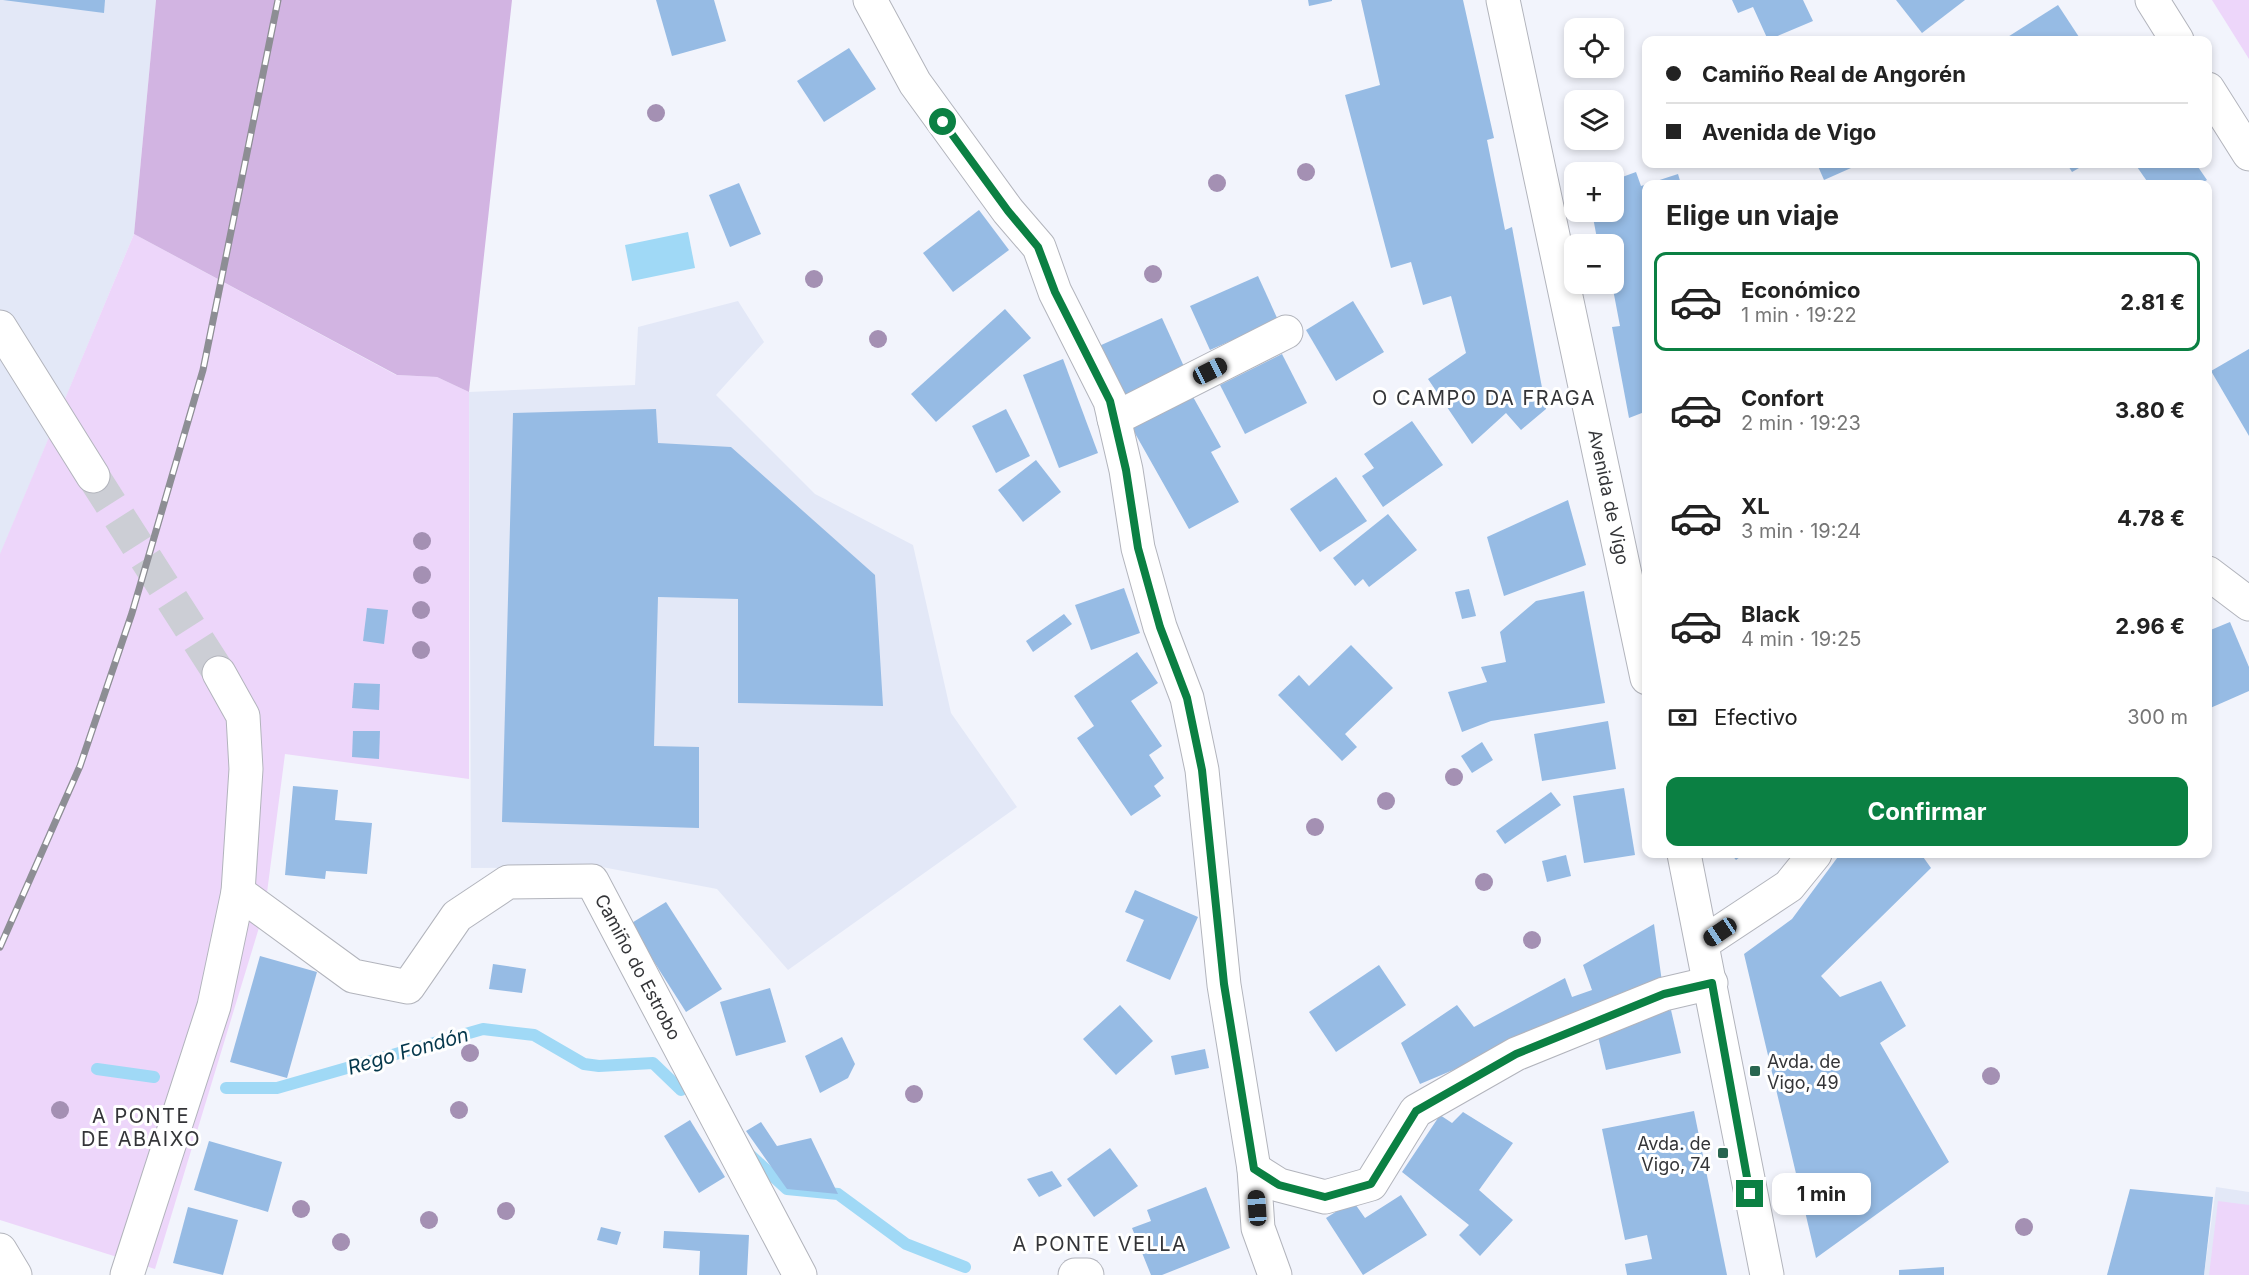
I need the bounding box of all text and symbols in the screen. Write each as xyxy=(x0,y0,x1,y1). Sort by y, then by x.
map controls xyxy=(1564,18,1624,294)
button: locate xyxy=(1564,18,1624,78)
text: Camiño Real de Angorén xyxy=(1702,61,1966,87)
button: layers xyxy=(1564,90,1624,150)
route start xyxy=(929,108,956,135)
text: Avenida de Vigo xyxy=(1702,119,1876,145)
button: + xyxy=(1564,162,1624,222)
text: Elige un viaje xyxy=(1666,199,1839,232)
button: − xyxy=(1564,234,1624,294)
icon: car xyxy=(1669,275,1723,329)
text: Económico xyxy=(1741,277,1860,303)
text: 2.81 € xyxy=(2120,289,2185,315)
text: 1 min · 19:22 xyxy=(1741,303,1857,327)
car xyxy=(1190,355,1230,387)
icon: car xyxy=(1669,383,1723,437)
text: Confort xyxy=(1741,385,1824,411)
district label: O CAMPO DA FRAGA xyxy=(1372,386,1596,410)
text: 3.80 € xyxy=(2115,397,2185,423)
text: 2 min · 19:23 xyxy=(1741,411,1861,435)
street label: Avenida de Vigo xyxy=(1584,427,1634,567)
icon: car xyxy=(1669,491,1723,545)
text: XL xyxy=(1741,493,1770,519)
text: 4.78 € xyxy=(2117,505,2185,531)
text: 3 min · 19:24 xyxy=(1741,519,1861,543)
icon: car xyxy=(1669,599,1723,653)
text: Black xyxy=(1741,601,1800,627)
text: 2.96 € xyxy=(2115,613,2185,639)
text: 4 min · 19:25 xyxy=(1741,627,1861,651)
icon: cash xyxy=(1666,701,1699,734)
text: Efectivo xyxy=(1714,704,1798,730)
text: 300 m xyxy=(2127,705,2188,729)
button: Confirmar xyxy=(1666,777,2188,846)
street label: Camiño do Estrobo xyxy=(591,891,685,1043)
car xyxy=(1700,914,1740,950)
water label: Rego Fondón xyxy=(345,1022,471,1080)
place label: Avda. de Vigo, 49 xyxy=(1767,1051,1841,1093)
marker: Avda. de Vigo, 49 xyxy=(1748,1064,1762,1078)
district label: A PONTE DE ABAIXO xyxy=(81,1104,201,1151)
place label: Avda. de Vigo, 74 xyxy=(1637,1133,1711,1175)
marker: Avda. de Vigo, 74 xyxy=(1716,1146,1730,1160)
callout: 1 min xyxy=(1771,1173,1870,1215)
route end xyxy=(1736,1180,1763,1207)
text: 1 min xyxy=(1797,1182,1846,1206)
car xyxy=(1247,1189,1267,1227)
district label: A PONTE VELLA xyxy=(1013,1232,1187,1256)

